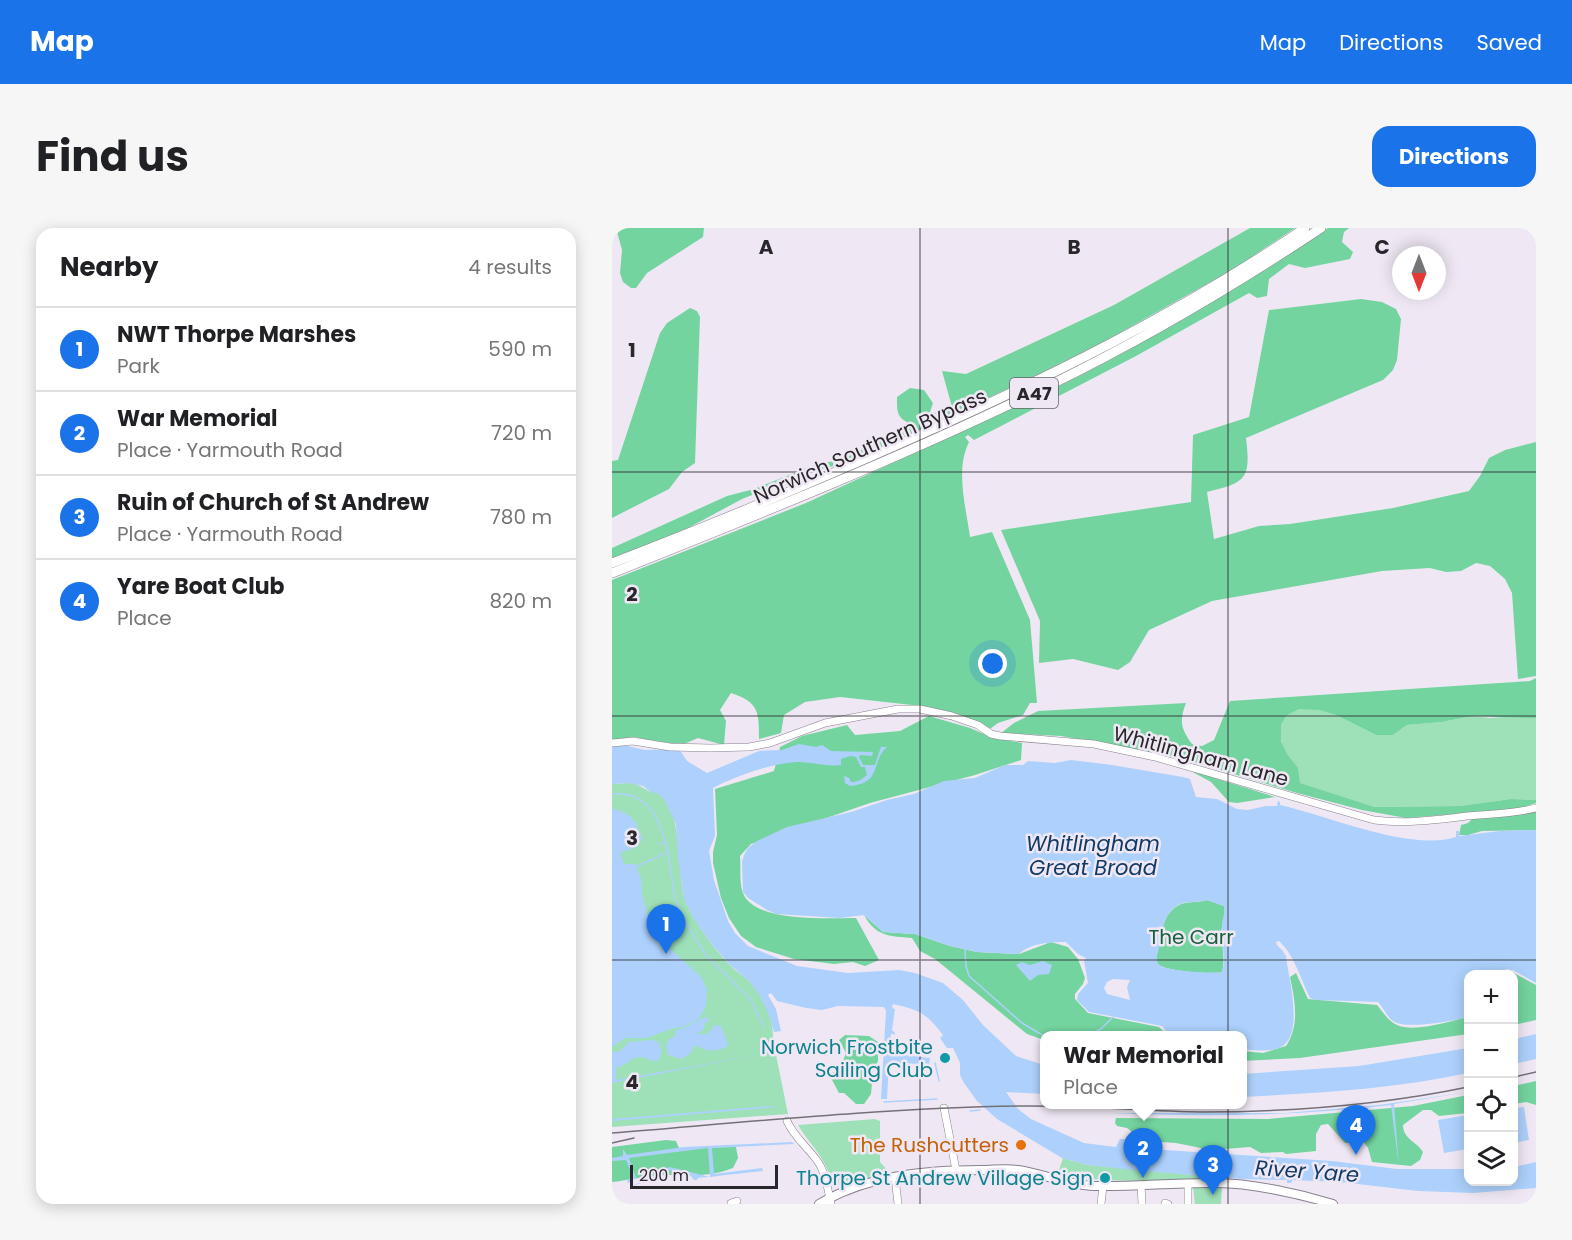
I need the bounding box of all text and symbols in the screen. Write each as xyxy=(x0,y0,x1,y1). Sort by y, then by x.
text: Map xyxy=(30,22,94,61)
text: Map xyxy=(1260,28,1306,57)
text: Directions xyxy=(1339,28,1443,57)
text: Saved xyxy=(1476,28,1542,57)
button: Directions xyxy=(1372,126,1536,187)
text: Find us xyxy=(36,127,189,186)
text: A xyxy=(759,233,774,261)
text: B xyxy=(1067,233,1081,261)
text: C xyxy=(1374,233,1390,261)
north arrow xyxy=(1392,246,1446,300)
text: Nearby xyxy=(60,249,158,285)
text: 4 results xyxy=(468,253,552,281)
text: NWT Thorpe Marshes xyxy=(117,319,356,350)
text: 1 xyxy=(76,335,83,363)
text: 590 m xyxy=(488,335,552,363)
text: 1 xyxy=(628,336,636,364)
text: Park xyxy=(117,352,160,380)
road number: A47 xyxy=(1010,378,1058,408)
street label: Norwich Southern Bypass xyxy=(749,382,991,510)
text: War Memorial xyxy=(117,403,278,434)
text: 2 xyxy=(74,419,85,447)
text: 720 m xyxy=(491,419,552,447)
text: Place · Yarmouth Road xyxy=(117,436,343,464)
text: Ruin of Church of St Andrew xyxy=(117,487,429,518)
text: 3 xyxy=(73,503,86,531)
text: 780 m xyxy=(490,503,552,531)
text: Place · Yarmouth Road xyxy=(117,520,343,548)
text: Yare Boat Club xyxy=(117,571,284,602)
text: 2 xyxy=(626,580,638,608)
text: 4 xyxy=(73,587,86,615)
text: 820 m xyxy=(489,587,552,615)
text: Place xyxy=(117,604,172,632)
your location xyxy=(978,649,1007,678)
street label: Whitlingham Lane xyxy=(1110,719,1292,793)
text: 3 xyxy=(626,824,638,852)
water label: Whitlingham Great Broad xyxy=(1026,829,1160,882)
pin: 1 xyxy=(646,904,686,954)
park label: The Carr xyxy=(1148,923,1234,951)
map controls xyxy=(1464,970,1518,1186)
button: + xyxy=(1464,970,1518,1024)
button: − xyxy=(1464,1024,1518,1078)
popup xyxy=(1040,1031,1247,1109)
place label: Norwich Frostbite Sailing Club xyxy=(761,1033,933,1084)
text: War Memorial xyxy=(1063,1040,1224,1071)
marker: Norwich Frostbite Sailing Club xyxy=(938,1051,952,1065)
text: 4 xyxy=(625,1068,639,1096)
text: Place xyxy=(1063,1073,1118,1101)
button: locate xyxy=(1464,1078,1518,1132)
pin: 4 xyxy=(1336,1106,1376,1155)
pin: 2 xyxy=(1124,1128,1162,1178)
place label: The Rushcutters xyxy=(850,1131,1009,1159)
button: layers xyxy=(1464,1132,1518,1186)
marker: The Rushcutters xyxy=(1014,1138,1028,1152)
pin: 3 xyxy=(1194,1146,1232,1195)
water label: River Yare xyxy=(1254,1153,1360,1189)
scale bar xyxy=(630,1162,778,1190)
text: 200 m xyxy=(639,1164,689,1187)
place label: Thorpe St Andrew Village Sign xyxy=(796,1164,1093,1192)
marker: Thorpe St Andrew Village Sign xyxy=(1098,1171,1112,1185)

